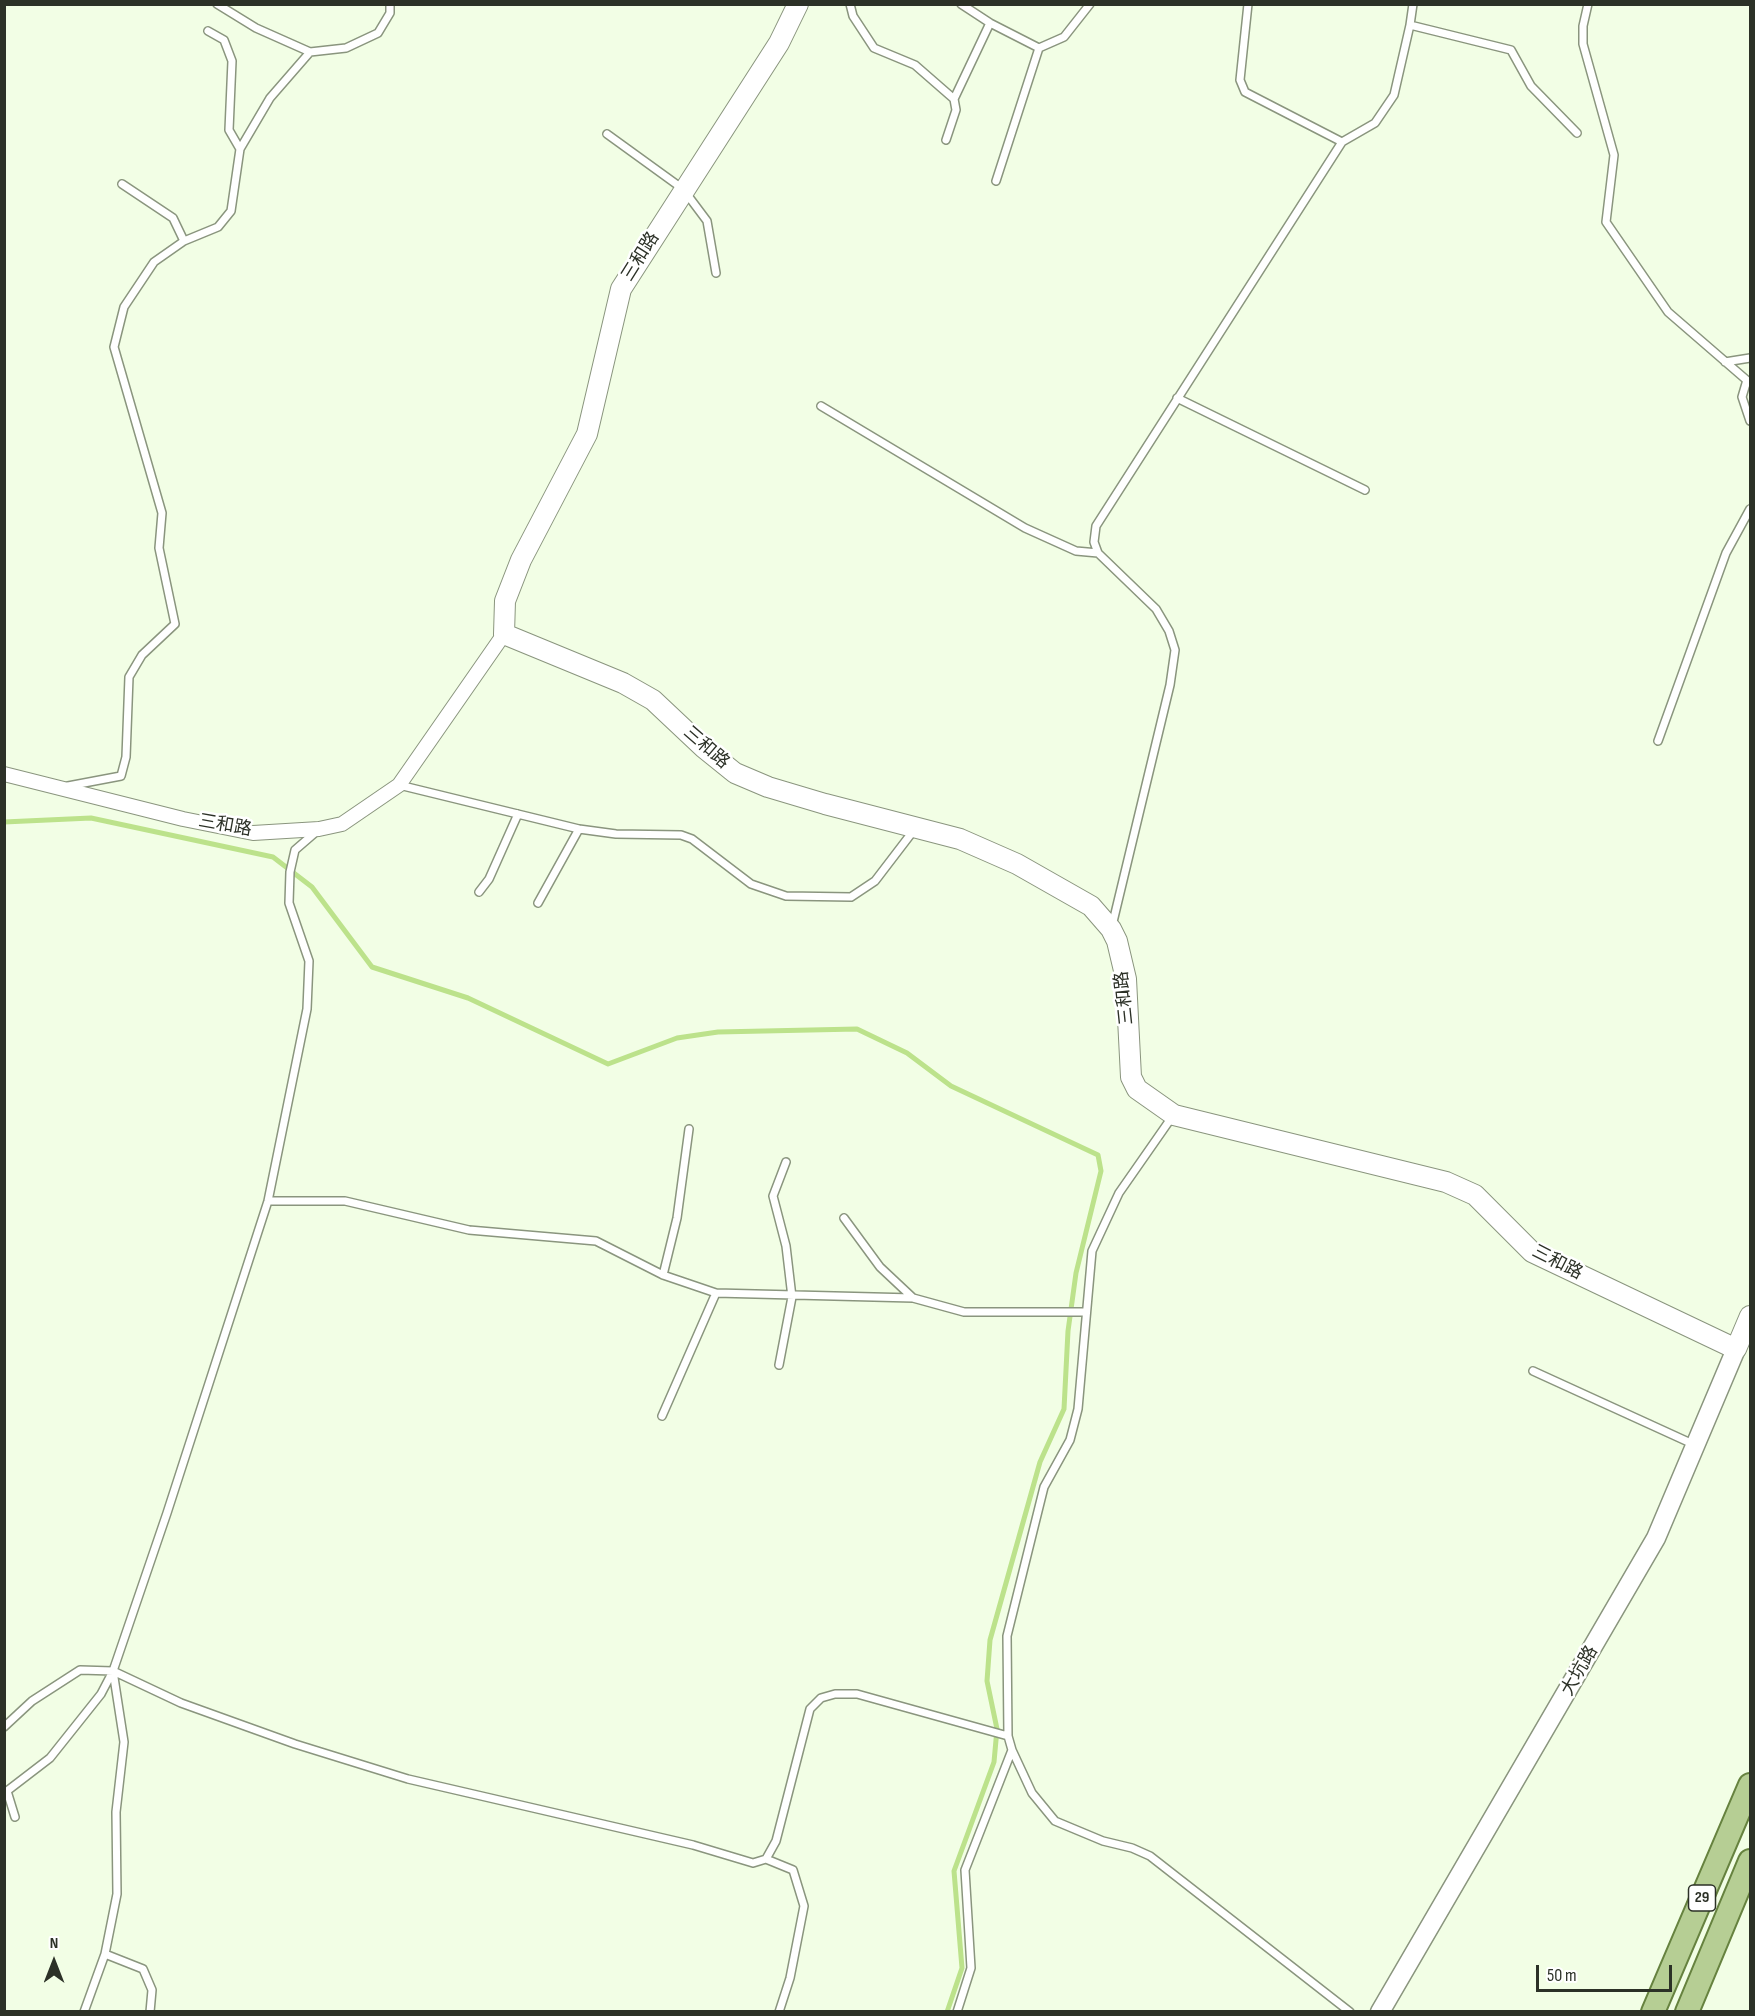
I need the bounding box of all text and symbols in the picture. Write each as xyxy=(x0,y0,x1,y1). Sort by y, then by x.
street label: 三和路 xyxy=(618,228,664,286)
street label: 三和路 xyxy=(679,722,733,774)
street label: 三和路 xyxy=(197,811,253,841)
street label: 三和路 xyxy=(1111,970,1139,1026)
street label: 三和路 xyxy=(1528,1241,1586,1285)
street label: 大坑路 xyxy=(1557,1642,1603,1700)
road number: 29 xyxy=(1688,1885,1716,1911)
north arrow xyxy=(24,1932,84,1992)
text: N xyxy=(50,1934,58,1953)
scale bar xyxy=(1539,1953,1676,1991)
text: 50 m xyxy=(1547,1965,1577,1986)

